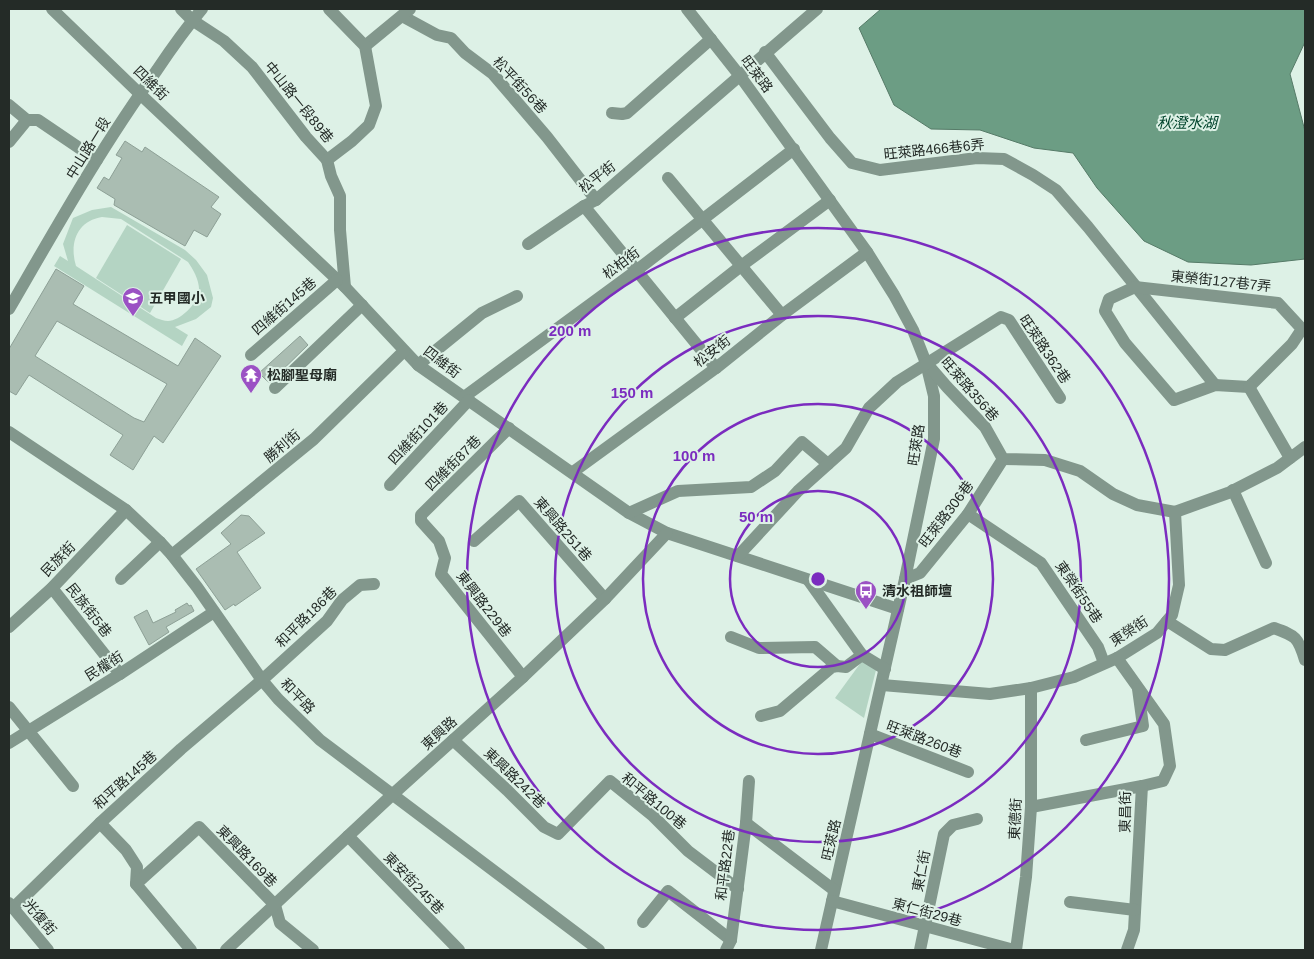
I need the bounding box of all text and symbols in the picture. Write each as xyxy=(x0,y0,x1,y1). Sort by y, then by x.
street label: 旺萊路 xyxy=(738,52,776,96)
street label: 松平街56巷 xyxy=(490,53,550,117)
street label: 中山路一段89巷 xyxy=(261,58,337,146)
street label: 四維街 xyxy=(130,63,172,103)
street label: 中山路一段 xyxy=(63,114,113,182)
water label: 秋澄水湖 xyxy=(1157,114,1219,131)
street label: 旺萊路466巷6弄 xyxy=(883,136,985,162)
street label: 松平街 xyxy=(576,158,618,196)
street label: 松柏街 xyxy=(599,244,643,282)
street label: 東榮街127巷7弄 xyxy=(1170,268,1272,294)
street label: 四維街145巷 xyxy=(249,274,319,338)
school or university icon: 五甲國小 xyxy=(121,286,145,317)
place label: 五甲國小 xyxy=(149,290,205,306)
street label: 旺萊路362巷 xyxy=(1016,312,1074,386)
text: 200 m xyxy=(549,322,591,339)
street label: 松安街 xyxy=(691,332,733,370)
street label: 四維街 xyxy=(420,343,464,381)
street label: 旺萊路356巷 xyxy=(938,354,1002,424)
temple icon: 松腳聖母廟 xyxy=(239,363,263,394)
place label: 松腳聖母廟 xyxy=(267,367,337,383)
text: 150 m xyxy=(611,384,653,401)
street label: 四維街101巷 xyxy=(385,399,451,467)
street label: 旺萊路 xyxy=(905,423,927,467)
street label: 勝利街 xyxy=(261,426,303,466)
street label: 四維街87巷 xyxy=(422,432,484,494)
text: 100 m xyxy=(673,447,715,464)
street label: 旺萊路306巷 xyxy=(916,477,976,551)
street label: 東興路251巷 xyxy=(531,494,595,564)
text: 50 m xyxy=(739,508,773,525)
street label: 民族街 xyxy=(38,538,78,580)
street label: 東榮街55巷 xyxy=(1052,558,1106,626)
street label: 東興路229巷 xyxy=(453,568,515,640)
centre of rings xyxy=(809,570,827,588)
bus stop icon: 清水祖師壇 xyxy=(854,579,878,610)
street label: 民族街5巷 xyxy=(63,580,115,640)
street label: 和平路186巷 xyxy=(272,583,340,651)
place label: 清水祖師壇 xyxy=(882,583,952,599)
street label: 東榮街 xyxy=(1107,613,1151,649)
street label: 民權街 xyxy=(82,648,126,684)
street label: 和平路 xyxy=(278,675,318,717)
street label: 東興路 xyxy=(418,713,460,753)
street label: 旺萊路260巷 xyxy=(884,717,964,761)
street label: 東興路242巷 xyxy=(481,745,549,811)
street label: 和平路145巷 xyxy=(90,748,160,812)
street label: 和平路100巷 xyxy=(618,769,690,833)
street label: 東昌街 xyxy=(1117,791,1133,833)
street label: 東德街 xyxy=(1006,798,1024,840)
street label: 旺萊路 xyxy=(818,818,844,862)
street label: 東興路169巷 xyxy=(214,822,280,890)
street label: 和平路22巷 xyxy=(713,829,737,901)
street label: 東安街245巷 xyxy=(381,849,447,917)
street label: 東仁街 xyxy=(909,849,933,893)
street label: 東仁街29巷 xyxy=(890,895,964,929)
street label: 光復街 xyxy=(20,896,60,938)

